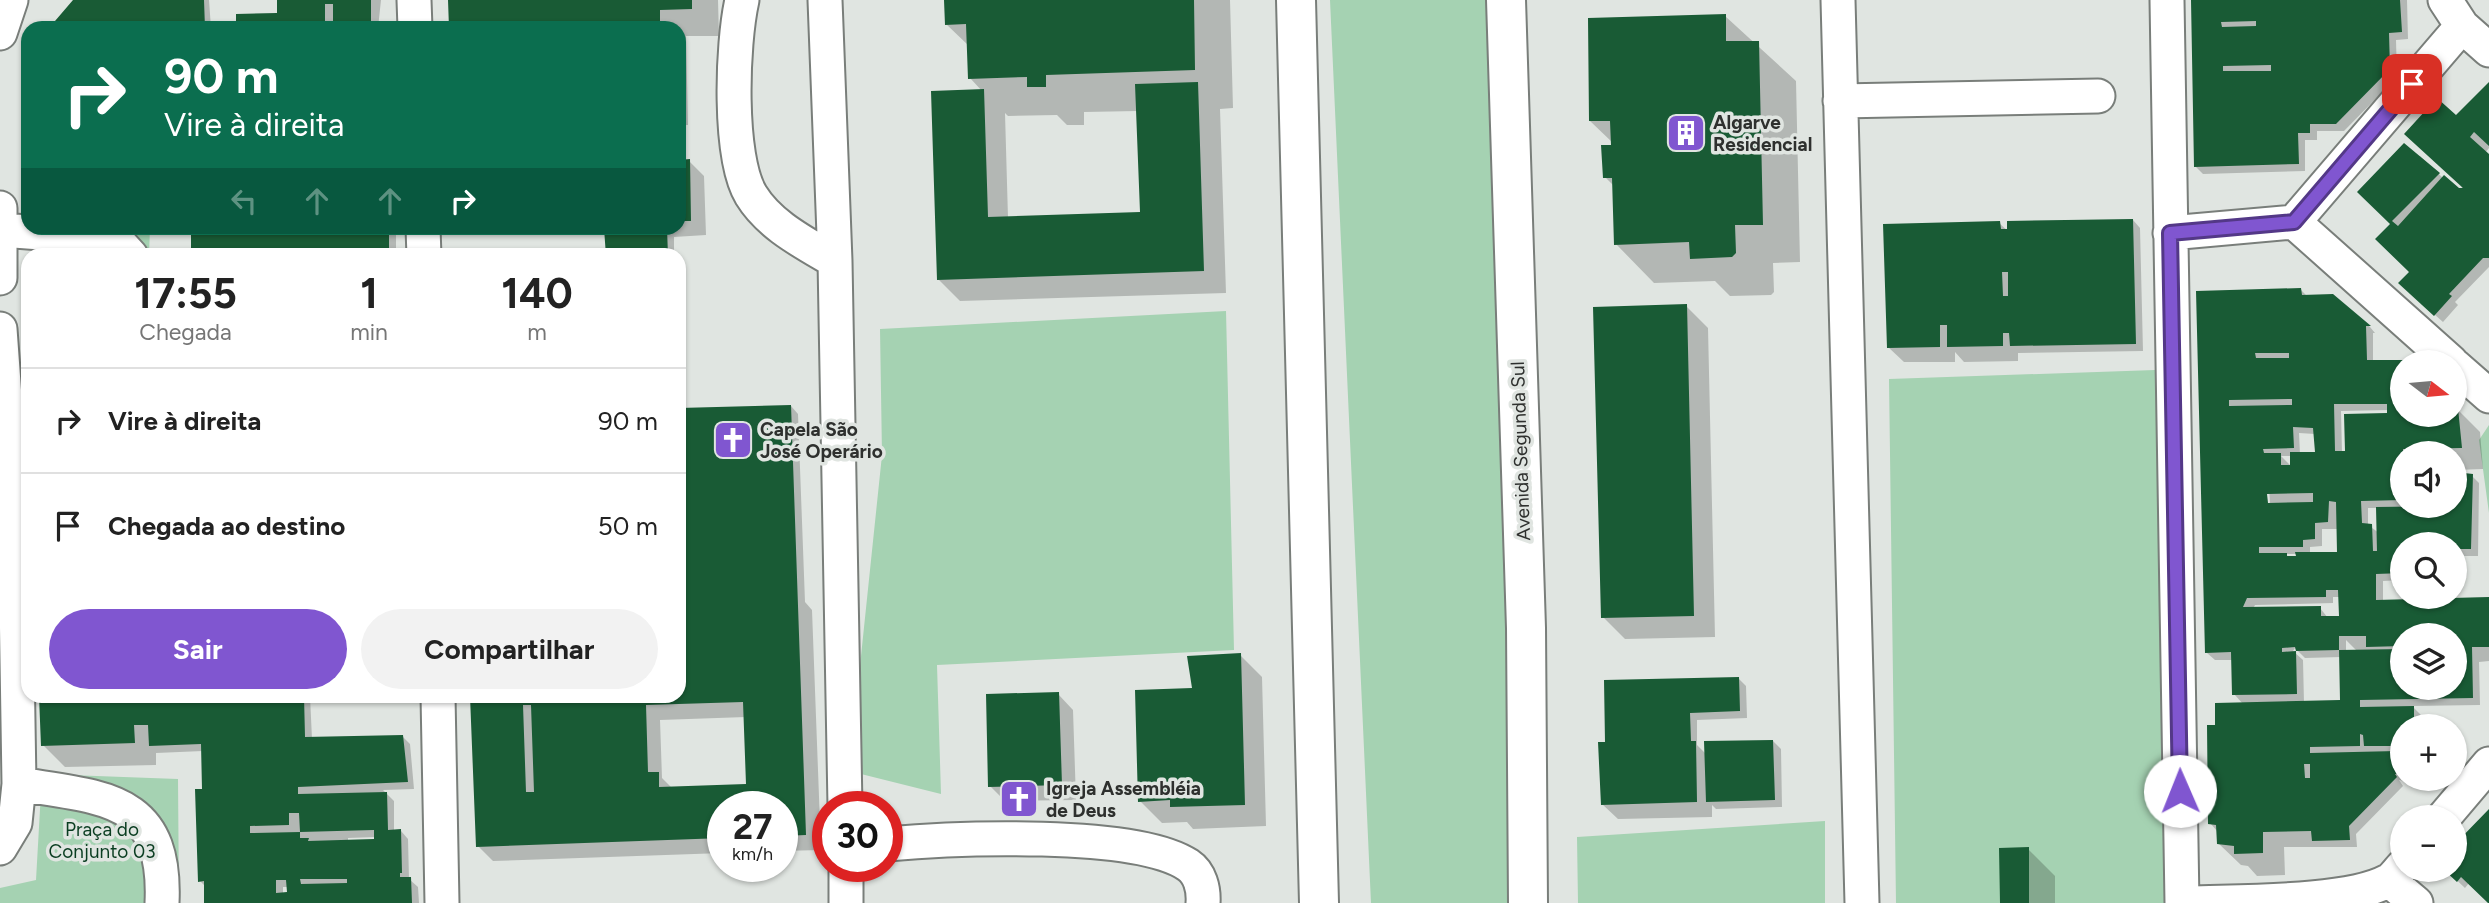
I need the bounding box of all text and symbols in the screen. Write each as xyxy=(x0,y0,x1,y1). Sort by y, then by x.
text: 90 m xyxy=(164,46,279,105)
icon: right xyxy=(49,49,140,140)
pin xyxy=(2382,54,2442,114)
icon: arrive xyxy=(2393,65,2431,103)
text: Vire à direita xyxy=(164,106,344,144)
place label: Algarve Residencial xyxy=(1713,111,1812,156)
building icon: Algarve Residencial xyxy=(1665,112,1707,154)
icon: left xyxy=(225,182,263,220)
icon: ahead xyxy=(298,182,336,220)
icon: ahead xyxy=(371,182,409,220)
icon: right xyxy=(444,182,482,220)
text: 17:55 xyxy=(134,268,237,319)
text: 1 xyxy=(360,268,378,319)
text: 140 xyxy=(501,268,573,319)
text: Chegada xyxy=(139,318,232,346)
text: min xyxy=(350,318,388,346)
text: m xyxy=(527,318,547,346)
north arrow xyxy=(2390,350,2468,427)
map controls xyxy=(2390,350,2467,882)
street label: Avenida Segunda Sul xyxy=(1506,361,1535,541)
icon: right xyxy=(49,402,87,440)
text: Vire à direita xyxy=(108,405,261,437)
text: 90 m xyxy=(598,405,658,437)
place label: Capela São José Operário xyxy=(760,418,883,463)
church icon: Capela São José Operário xyxy=(712,419,754,461)
button: sound xyxy=(2390,441,2467,518)
icon: arrive xyxy=(49,507,87,545)
text: Chegada ao destino xyxy=(108,510,345,542)
text: 50 m xyxy=(598,510,658,542)
button: search xyxy=(2390,532,2467,609)
button: Sair xyxy=(49,609,347,689)
button: Compartilhar xyxy=(361,609,658,689)
button: layers xyxy=(2390,623,2467,700)
button: + xyxy=(2390,714,2467,791)
position arrow xyxy=(2143,754,2217,828)
place label: Igreja Assembléia de Deus xyxy=(1046,777,1201,822)
church icon: Igreja Assembléia de Deus xyxy=(998,778,1040,820)
speed limit sign: 30 xyxy=(812,791,903,882)
button: − xyxy=(2390,805,2467,882)
text: 27 xyxy=(733,806,772,848)
park label: Praça do Conjunto 03 xyxy=(49,818,156,863)
text: km/h xyxy=(732,843,773,865)

